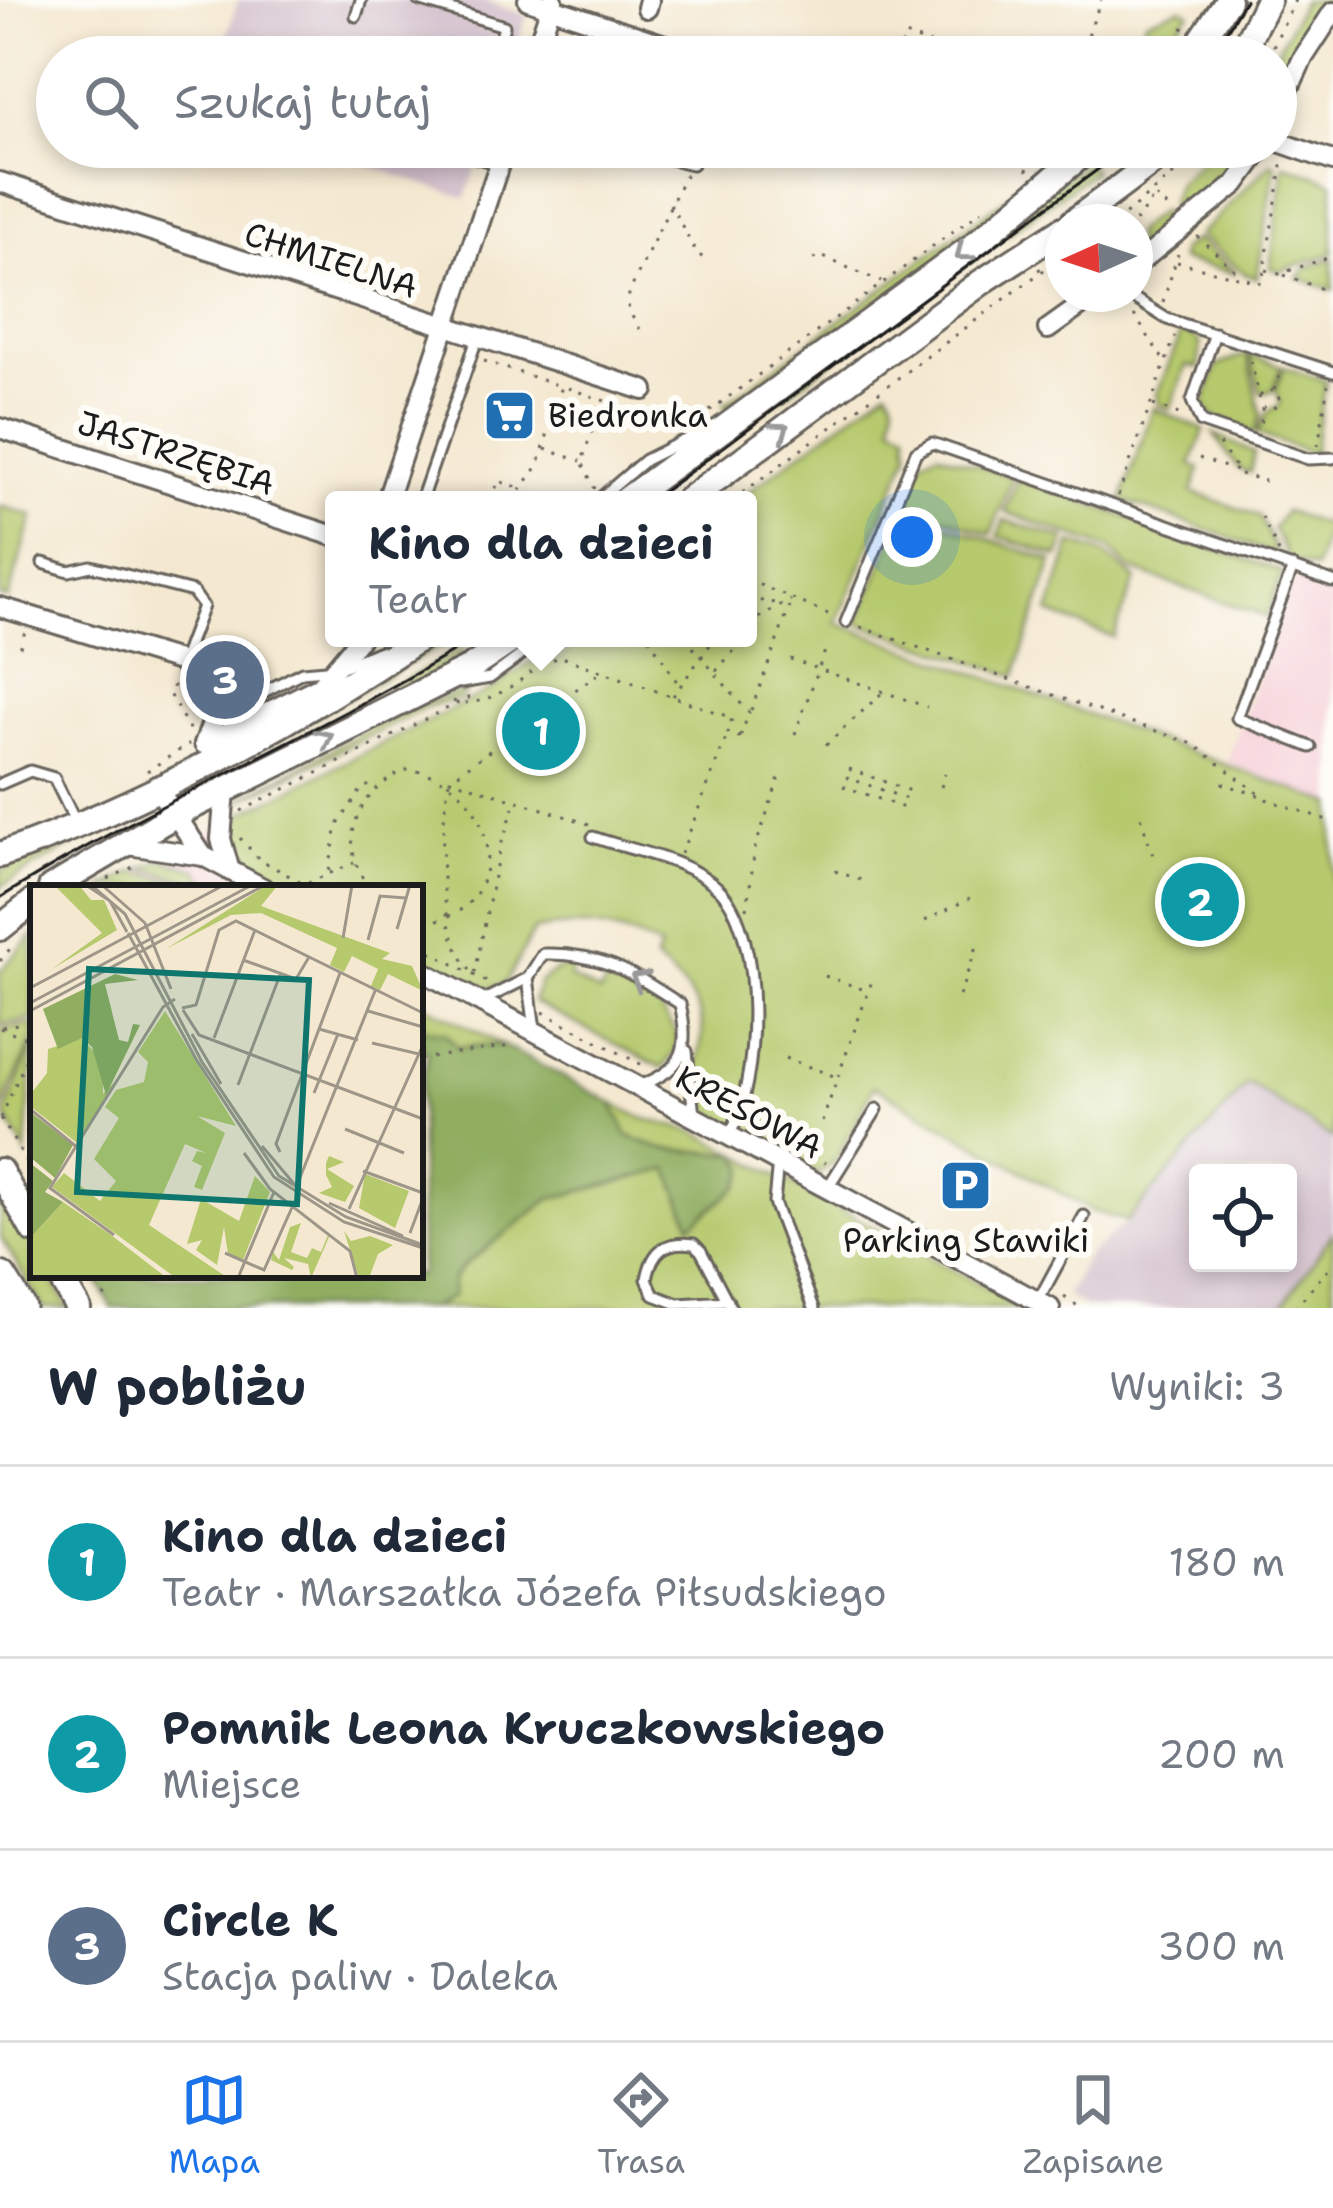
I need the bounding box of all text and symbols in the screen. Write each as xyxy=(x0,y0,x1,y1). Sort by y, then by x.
search box xyxy=(36,36,1297,168)
icon: search xyxy=(78,69,144,135)
text: Szukaj tutaj xyxy=(174,72,431,132)
north arrow xyxy=(1045,204,1153,312)
street label: CHMIELNA xyxy=(239,211,423,309)
one-way arrow xyxy=(955,239,977,260)
supermarket icon: Biedronka xyxy=(481,387,537,443)
place label: Biedronka xyxy=(548,393,708,438)
street label: JASTRZĘBIA xyxy=(72,400,280,506)
one-way arrow xyxy=(768,423,790,444)
popup xyxy=(325,491,757,647)
your location xyxy=(882,507,942,567)
text: Kino dla dzieci xyxy=(368,513,714,573)
text: Teatr xyxy=(368,573,468,625)
pin: 3 xyxy=(186,635,264,725)
pin: 1 xyxy=(502,686,580,776)
one-way arrow xyxy=(313,729,334,753)
pin: 2 xyxy=(1161,857,1239,947)
inset map xyxy=(30,885,423,1278)
one-way arrow xyxy=(631,971,652,994)
street label: KRESOWA xyxy=(668,1055,830,1169)
parking icon: Parking Stawiki xyxy=(938,1158,994,1214)
map controls xyxy=(1189,1164,1297,1272)
button: locate xyxy=(1189,1164,1297,1272)
place label: Parking Stawiki xyxy=(843,1218,1089,1263)
text: W pobliżu xyxy=(48,1352,307,1420)
text: Wyniki: 3 xyxy=(1109,1360,1285,1412)
text: Kino dla dzieci xyxy=(162,1506,507,1566)
text: 1 xyxy=(78,1536,96,1588)
text: 180 m xyxy=(1169,1536,1285,1588)
text: Teatr · Marszałka Józefa Piłsudskiego xyxy=(162,1566,887,1618)
text: Pomnik Leona Kruczkowskiego xyxy=(162,1698,885,1758)
text: 2 xyxy=(73,1728,101,1780)
text: 200 m xyxy=(1158,1728,1285,1780)
text: Miejsce xyxy=(162,1758,301,1810)
text: Circle K xyxy=(162,1890,337,1950)
text: 3 xyxy=(73,1920,101,1972)
text: 300 m xyxy=(1157,1920,1285,1972)
text: Stacja paliw · Daleka xyxy=(162,1950,558,2002)
tab: Mapa xyxy=(169,2067,260,2184)
tab: Trasa xyxy=(597,2067,685,2184)
tab: Zapisane xyxy=(1022,2067,1164,2184)

